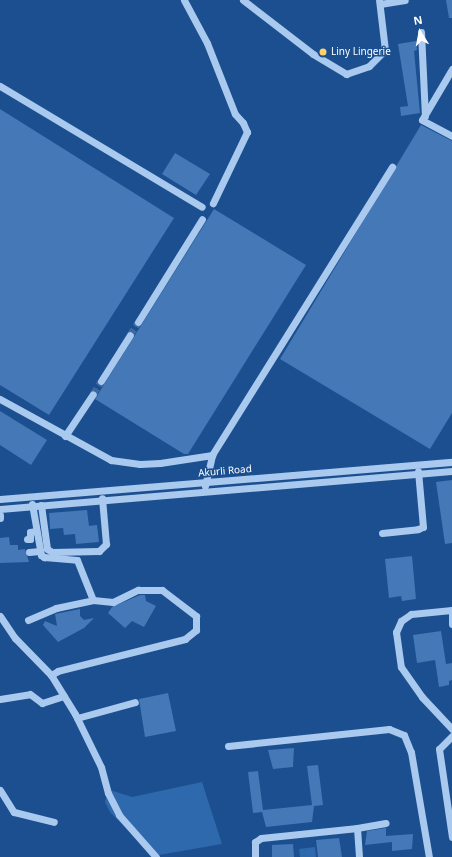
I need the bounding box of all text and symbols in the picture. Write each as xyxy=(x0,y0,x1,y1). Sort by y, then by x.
north arrow xyxy=(400,12,440,52)
text: N xyxy=(412,12,424,28)
place label: Liny Lingerie xyxy=(331,46,391,58)
marker: Liny Lingerie xyxy=(318,47,328,57)
street label: Akurli Road xyxy=(198,463,252,479)

